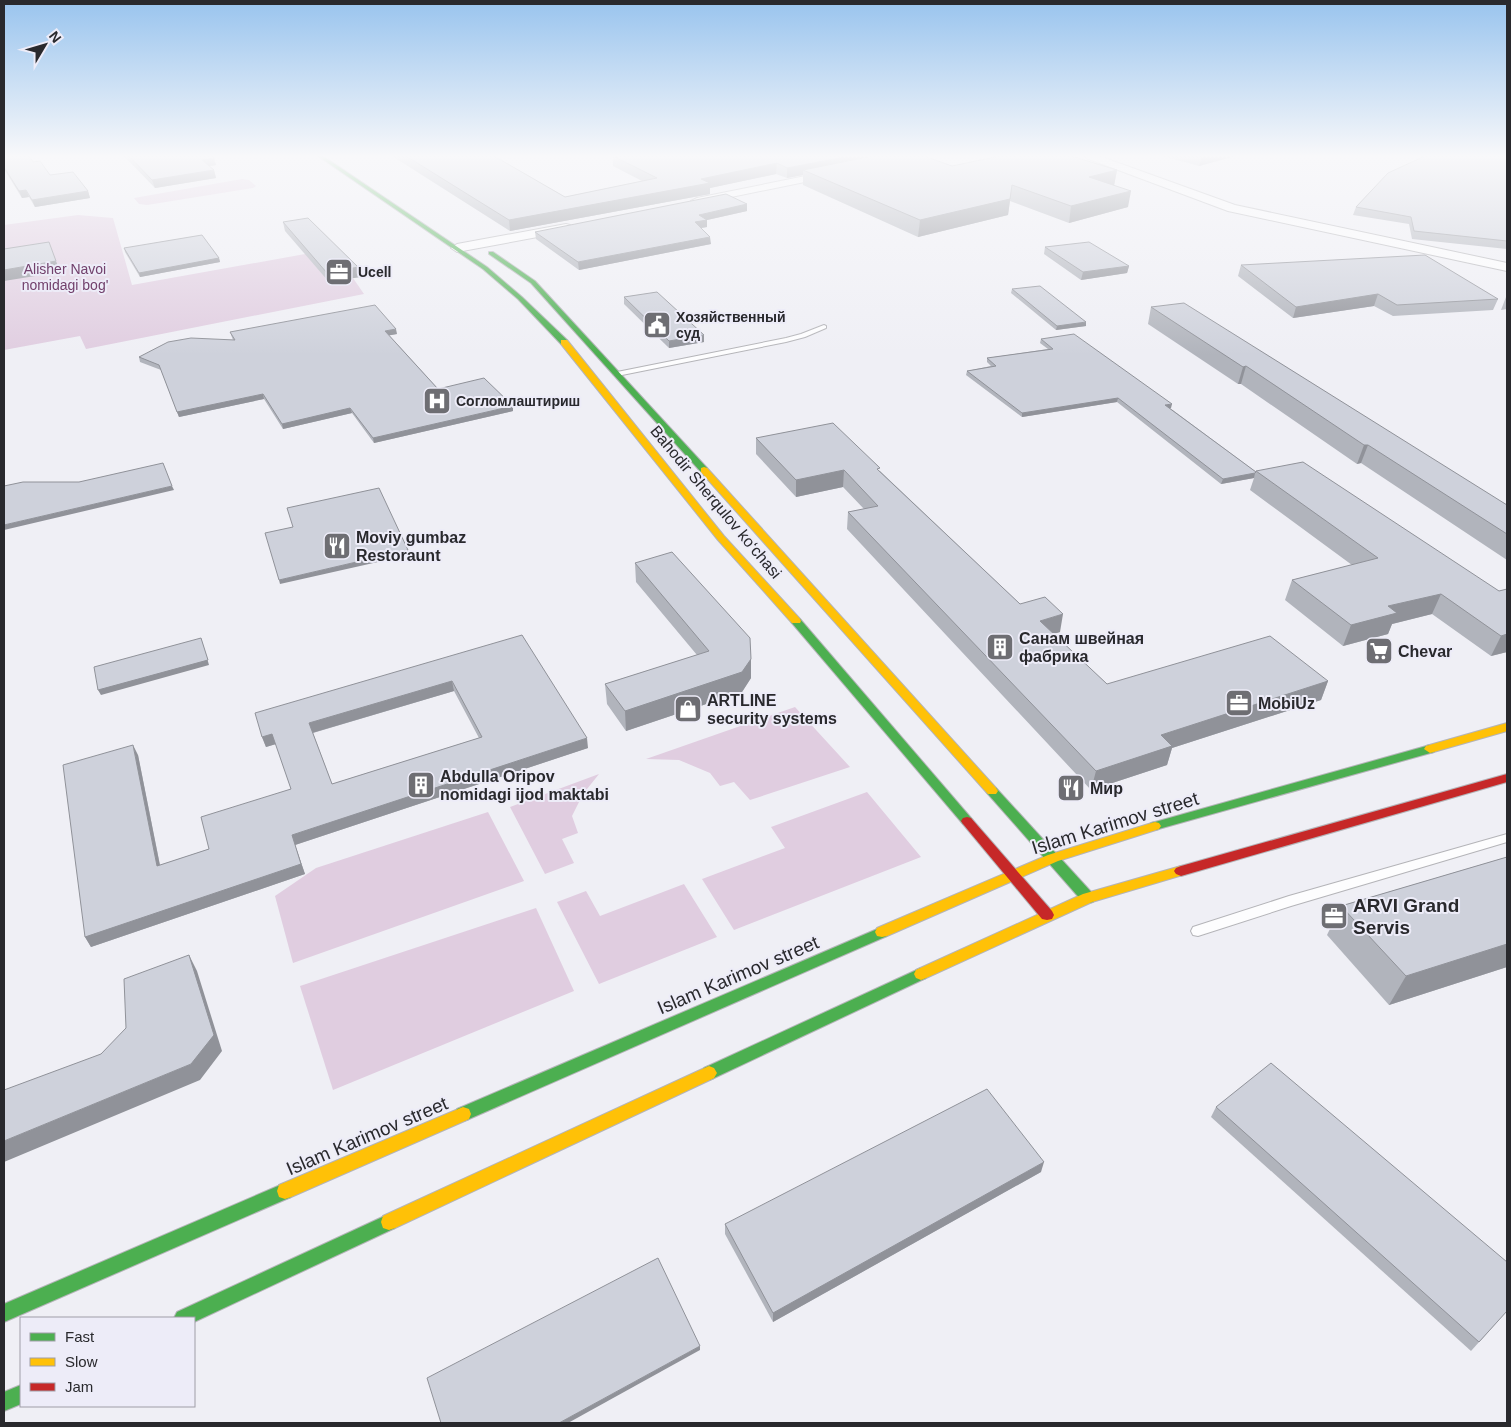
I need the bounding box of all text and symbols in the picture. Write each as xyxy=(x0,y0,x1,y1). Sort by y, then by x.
north arrow xyxy=(20,20,70,70)
text: N xyxy=(46,28,65,46)
office icon: Ucell xyxy=(324,257,354,287)
park label: Alisher Navoi nomidagi bog' xyxy=(22,261,108,293)
place label: Ucell xyxy=(358,264,391,280)
place label: Хозяйственный суд xyxy=(676,309,786,341)
public building icon: Хозяйственный суд xyxy=(642,310,672,340)
hospital icon: Согломлаштириш xyxy=(422,386,452,416)
place label: Согломлаштириш xyxy=(456,393,580,409)
street label: Bahodir Sherqulov ko‘chasi xyxy=(647,422,785,582)
place label: Moviy gumbaz Restoraunt xyxy=(356,529,466,564)
restaurant icon: Moviy gumbaz Restoraunt xyxy=(322,531,352,561)
place label: Санам швейная фабрика xyxy=(1019,630,1144,665)
building icon: Санам швейная фабрика xyxy=(985,632,1015,662)
supermarket icon: Chevar xyxy=(1364,636,1394,666)
place label: Chevar xyxy=(1398,643,1452,660)
office icon: MobiUz xyxy=(1224,688,1254,718)
place label: ARTLINE security systems xyxy=(707,692,837,727)
shop icon: ARTLINE security systems xyxy=(673,694,703,724)
place label: MobiUz xyxy=(1258,695,1315,712)
place label: Abdulla Oripov nomidagi ijod maktabi xyxy=(440,768,609,803)
building icon: Abdulla Oripov nomidagi ijod maktabi xyxy=(406,770,436,800)
restaurant icon: Мир xyxy=(1056,773,1086,803)
place label: Мир xyxy=(1090,780,1123,797)
street label: Islam Karimov street xyxy=(1029,787,1202,858)
place label: ARVI Grand Servis xyxy=(1353,895,1459,938)
office icon: ARVI Grand Servis xyxy=(1319,901,1349,931)
street label: Islam Karimov street xyxy=(654,931,822,1018)
street label: Islam Karimov street xyxy=(283,1092,451,1179)
legend xyxy=(20,1317,195,1407)
text: Fast xyxy=(65,1328,95,1345)
text: Slow xyxy=(65,1353,98,1370)
text: Jam xyxy=(65,1378,93,1395)

